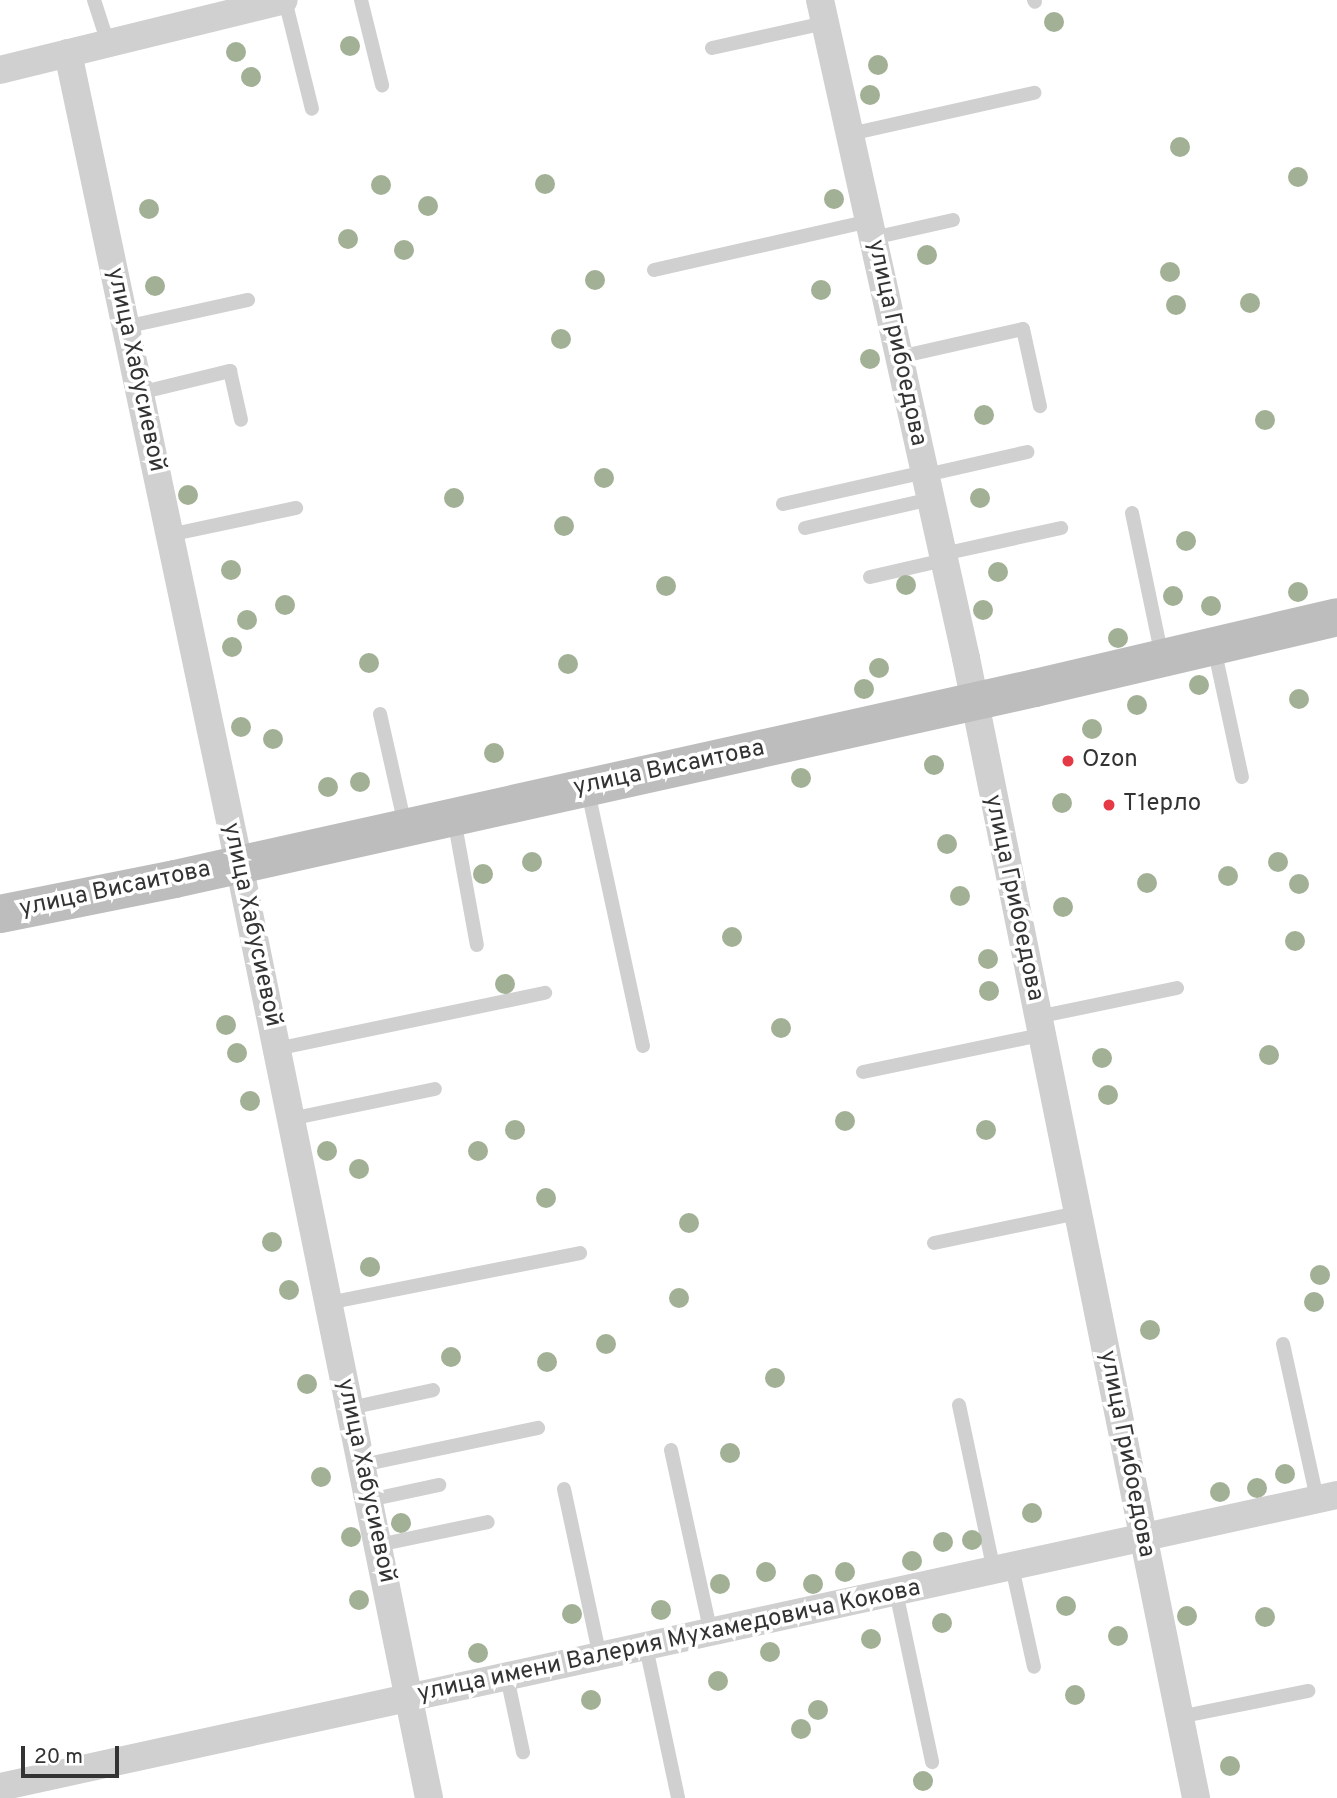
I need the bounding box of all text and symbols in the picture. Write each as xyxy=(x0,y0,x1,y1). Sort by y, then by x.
street label: улица Грибоедова xyxy=(860,237,932,449)
street label: улица Хабусиевой xyxy=(99,265,171,475)
street label: улица Висаитова xyxy=(571,735,767,803)
place label: Ozon xyxy=(1082,747,1138,775)
marker: Ozon xyxy=(1060,753,1076,769)
place label: Т1ерло xyxy=(1123,791,1201,819)
street label: улица Грибоедова xyxy=(977,792,1049,1004)
marker: Т1ерло xyxy=(1101,797,1117,813)
street label: улица Хабусиевой xyxy=(215,820,287,1030)
street label: улица Висаитова xyxy=(17,856,213,924)
street label: улица Грибоедова xyxy=(1092,1348,1160,1560)
street label: улица Хабусиевой xyxy=(329,1376,401,1586)
street label: улица имени Валерия Мухамедовича Кокова xyxy=(415,1575,923,1709)
scale bar xyxy=(24,1731,122,1775)
text: 20 m xyxy=(34,1744,83,1771)

